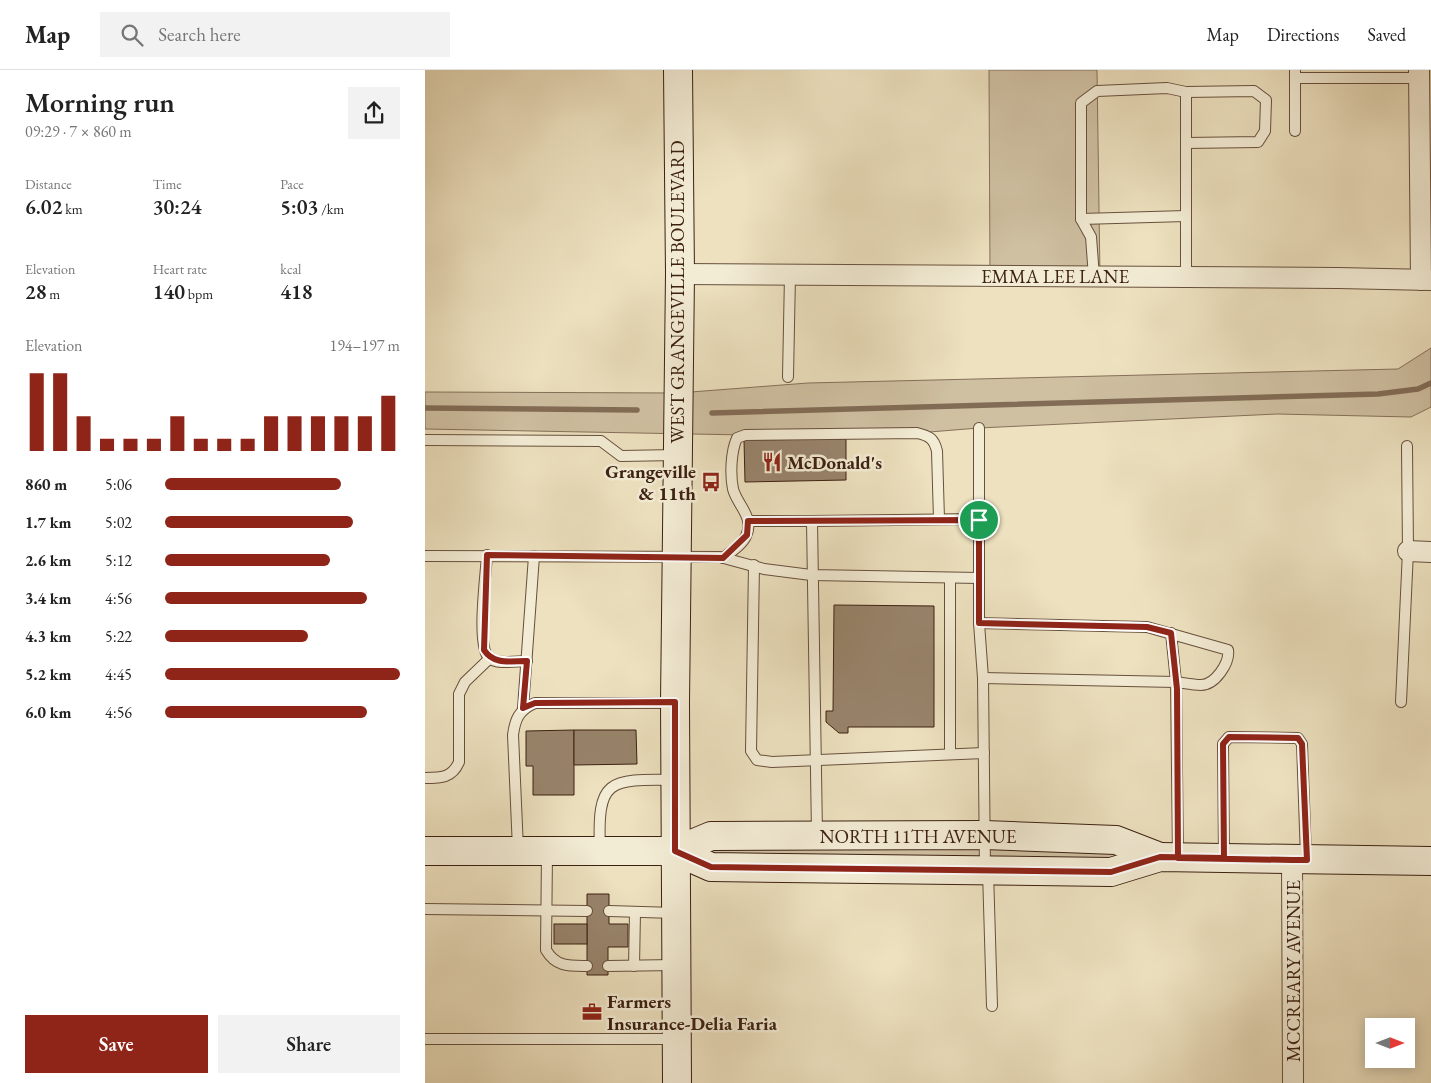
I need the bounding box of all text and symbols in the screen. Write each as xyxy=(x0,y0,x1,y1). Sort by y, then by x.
search box xyxy=(100,12,450,57)
text: Map xyxy=(25,19,70,50)
icon: search xyxy=(118,21,146,49)
text: Search here xyxy=(158,22,241,47)
text: Map xyxy=(1207,23,1239,46)
text: Directions xyxy=(1267,23,1339,46)
text: Saved xyxy=(1367,23,1406,46)
text: Morning run xyxy=(25,84,175,120)
button: share xyxy=(348,87,400,139)
text: 09:29 · 7 × 860 m xyxy=(25,121,132,142)
street label: WEST GRANGEVILLE BOULEVARD xyxy=(665,140,690,444)
text: Distance xyxy=(25,175,72,193)
text: Time xyxy=(153,175,182,193)
text: Pace xyxy=(280,175,304,193)
text: 6.02 xyxy=(25,193,62,220)
text: 30:24 xyxy=(153,193,201,220)
text: 5:03 xyxy=(280,193,318,220)
text: km xyxy=(62,200,83,218)
text: /km xyxy=(318,200,344,218)
text: Elevation xyxy=(25,260,75,278)
text: Heart rate xyxy=(153,260,207,278)
text: kcal xyxy=(280,260,301,278)
street label: EMMA LEE LANE xyxy=(981,264,1129,289)
text: 28 xyxy=(25,278,47,305)
text: 140 xyxy=(153,278,185,305)
text: 418 xyxy=(280,278,313,305)
text: m xyxy=(47,285,60,303)
text: bpm xyxy=(185,285,213,303)
text: Elevation xyxy=(25,335,83,356)
text: 194–197 m xyxy=(329,335,400,356)
place label: McDonald's xyxy=(787,450,882,475)
restaurant icon: McDonald's xyxy=(761,451,783,473)
place label: Grangeville & 11th xyxy=(605,459,696,506)
bus stop icon: Grangeville & 11th xyxy=(700,471,722,493)
text: 860 m xyxy=(25,474,67,495)
text: 5:06 xyxy=(105,474,132,495)
pin xyxy=(958,499,1000,541)
icon: arrive xyxy=(965,506,993,534)
text: 1.7 km xyxy=(25,512,71,533)
text: 5:02 xyxy=(105,512,132,533)
text: 2.6 km xyxy=(25,550,71,571)
text: 5:12 xyxy=(105,550,132,571)
text: 3.4 km xyxy=(25,588,71,609)
text: 4:56 xyxy=(105,588,132,609)
text: 4.3 km xyxy=(25,626,71,647)
text: 5:22 xyxy=(105,626,132,647)
text: 5.2 km xyxy=(25,664,71,685)
text: 4:45 xyxy=(105,664,132,685)
text: 6.0 km xyxy=(25,702,71,723)
text: 4:56 xyxy=(105,702,132,723)
street label: NORTH 11TH AVENUE xyxy=(819,824,1017,849)
street label: MCCREARY AVENUE xyxy=(1281,880,1306,1062)
place label: Farmers Insurance-Delia Faria xyxy=(607,989,778,1036)
office icon: Farmers Insurance-Delia Faria xyxy=(581,1001,603,1023)
button: Save xyxy=(25,1015,208,1073)
button: Share xyxy=(218,1015,400,1073)
north arrow xyxy=(1365,1018,1415,1068)
map controls xyxy=(1365,1018,1415,1068)

